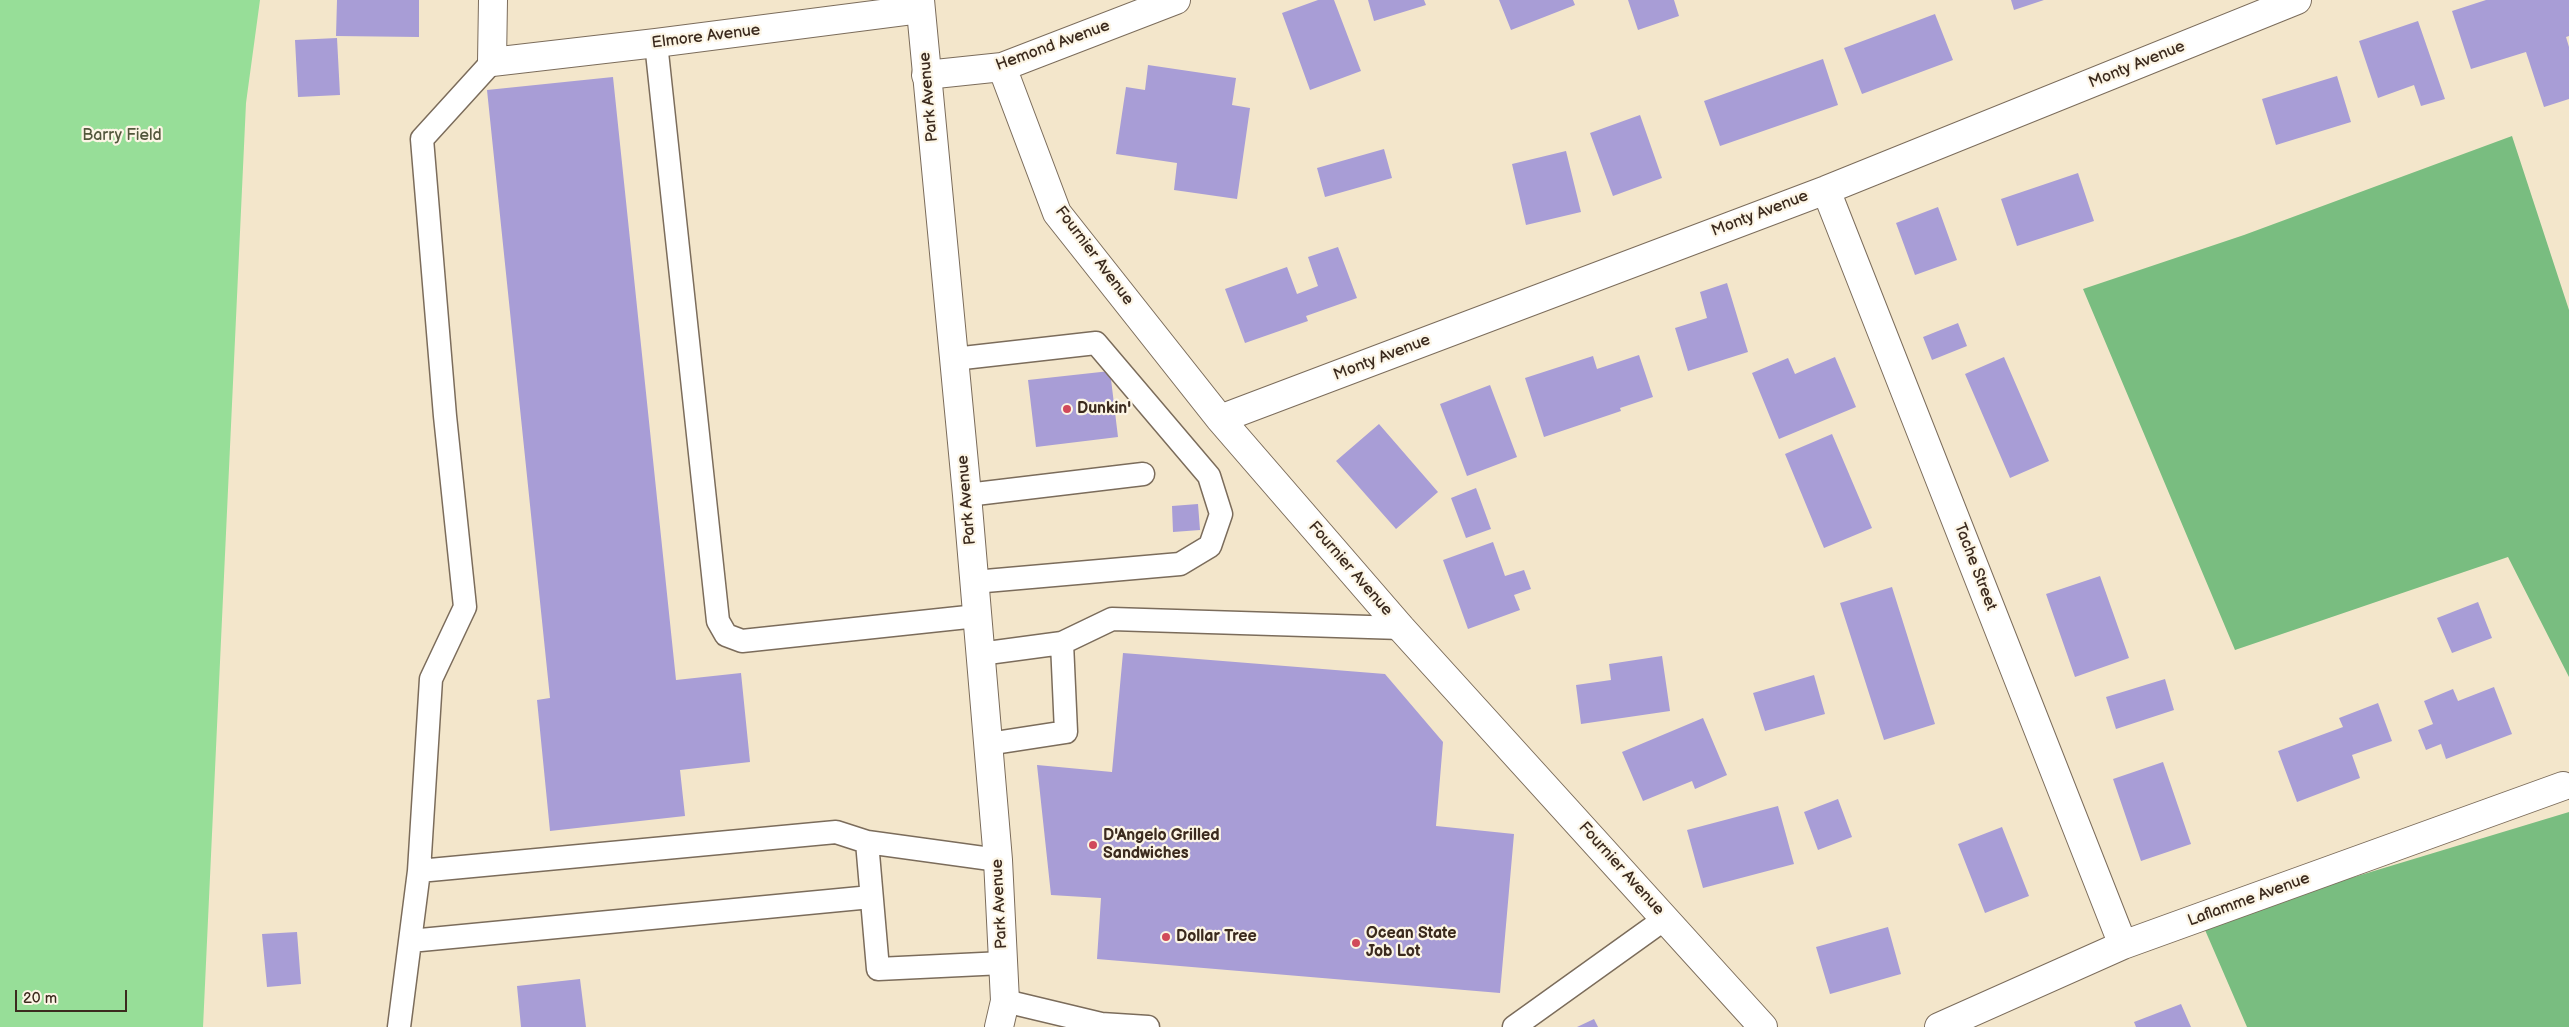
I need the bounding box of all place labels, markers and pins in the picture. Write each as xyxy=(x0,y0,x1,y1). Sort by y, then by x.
place label: Dunkin' xyxy=(1077,399,1131,419)
marker: Dunkin' xyxy=(1061,403,1073,415)
place label: D'Angelo Grilled Sandwiches xyxy=(1103,826,1219,864)
marker: D'Angelo Grilled Sandwiches xyxy=(1087,839,1099,851)
place label: Ocean State Job Lot xyxy=(1366,924,1456,962)
place label: Dollar Tree xyxy=(1176,927,1257,947)
marker: Dollar Tree xyxy=(1160,931,1172,943)
marker: Ocean State Job Lot xyxy=(1350,937,1362,949)

